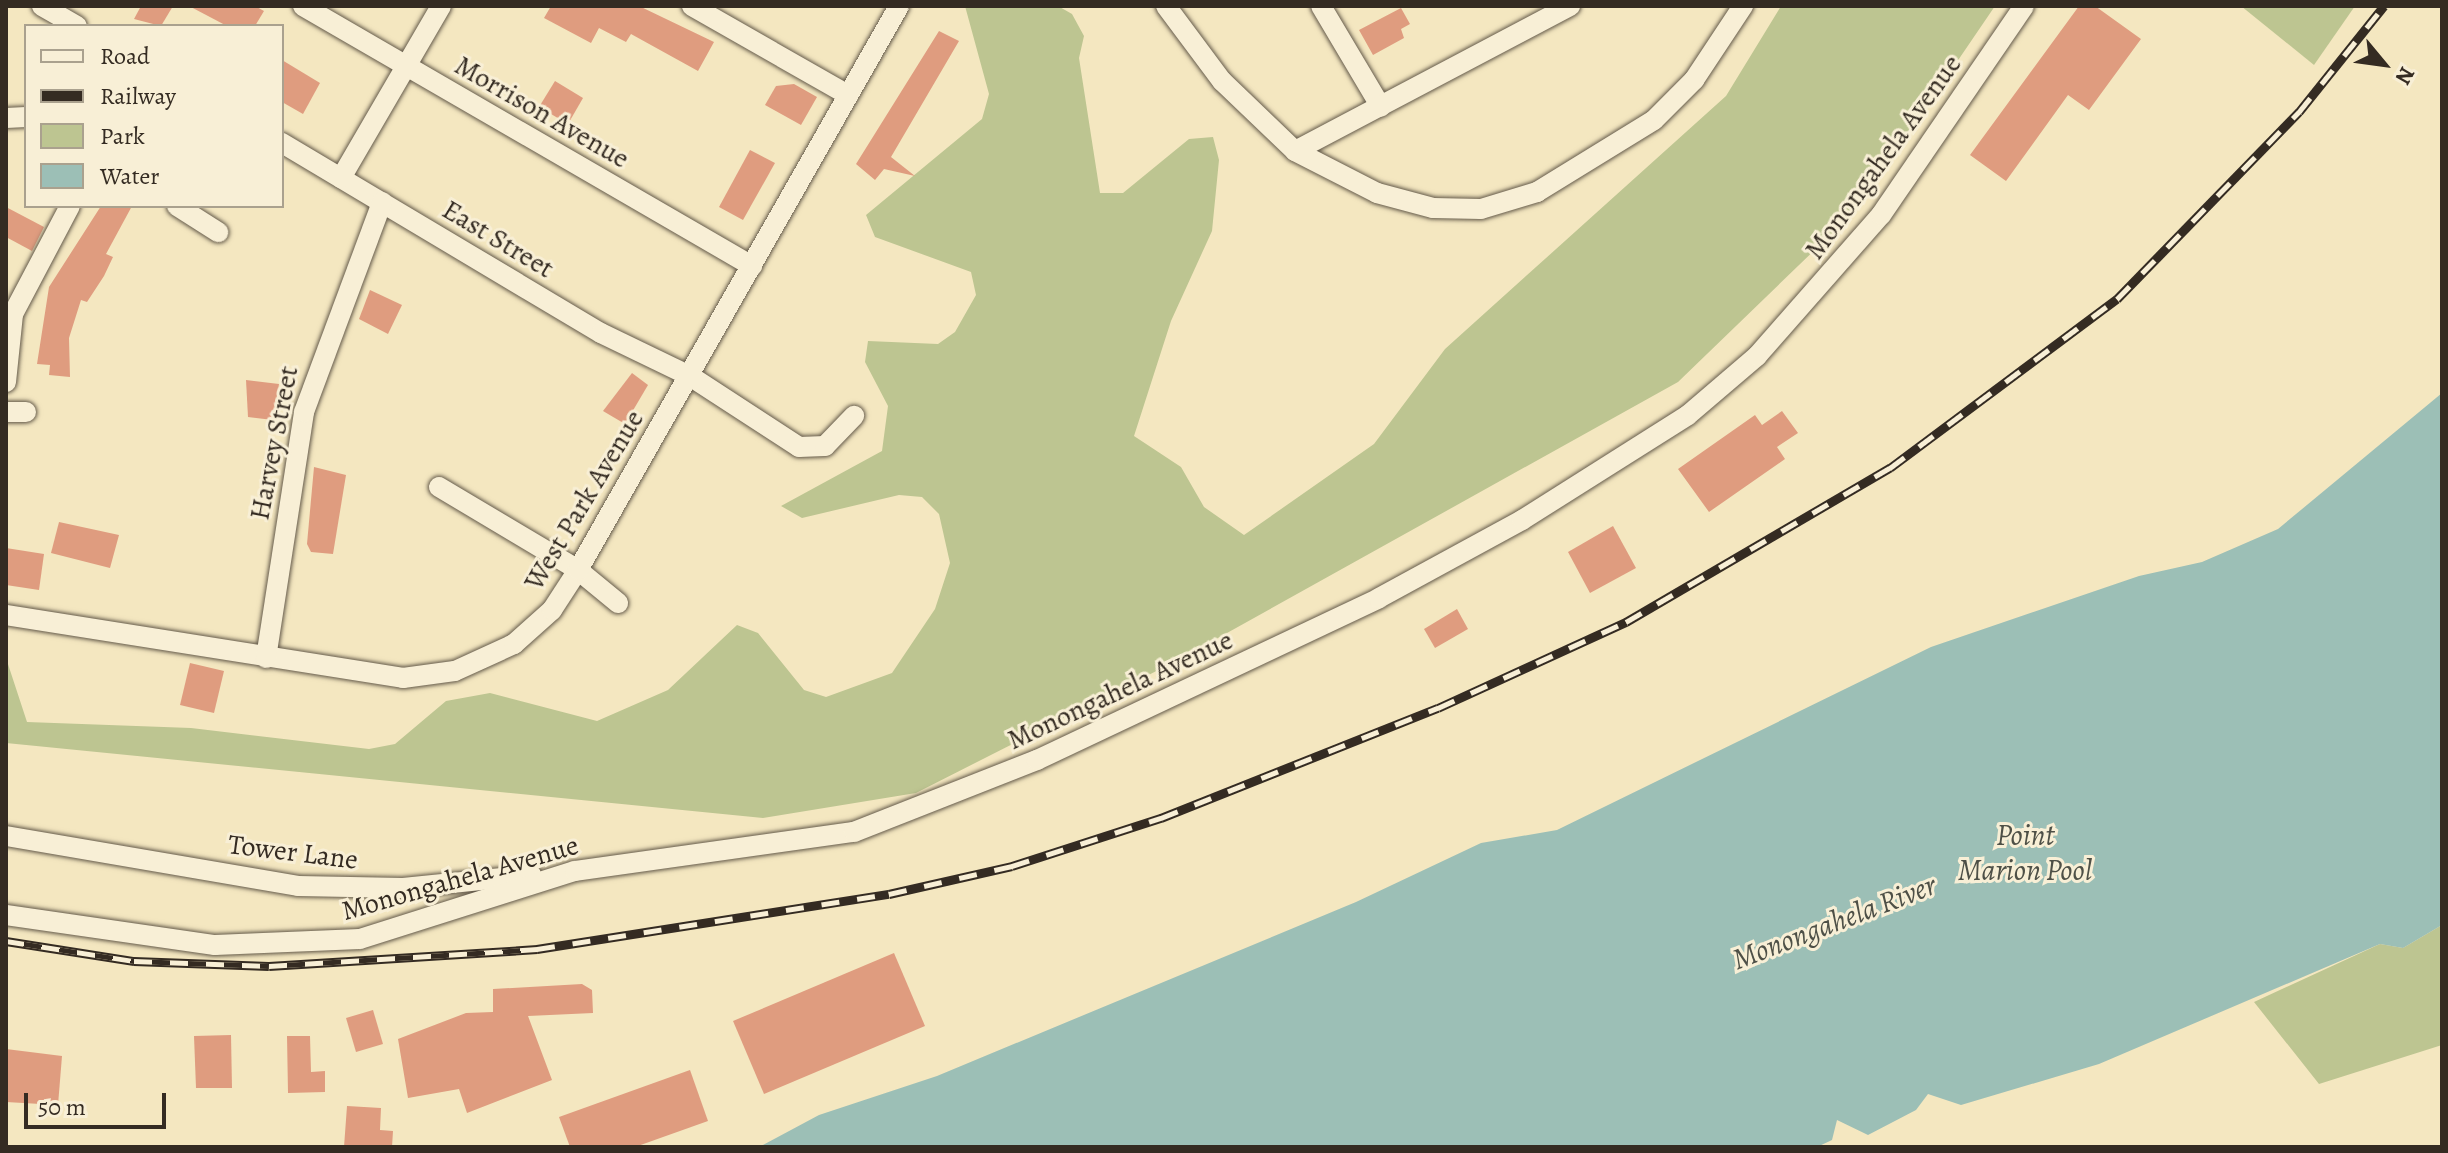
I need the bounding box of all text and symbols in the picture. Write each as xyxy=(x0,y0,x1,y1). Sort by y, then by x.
legend xyxy=(24,24,284,208)
north arrow xyxy=(2344,24,2424,104)
text: Road xyxy=(100,40,150,72)
street label: Morrison Avenue xyxy=(449,48,635,176)
street label: Monongahela Avenue xyxy=(1797,48,1969,266)
text: N xyxy=(2388,61,2422,90)
text: Railway xyxy=(100,80,176,112)
text: Park xyxy=(100,120,145,152)
text: Water xyxy=(100,160,160,192)
street label: East Street xyxy=(436,193,560,285)
street label: Harvey Street xyxy=(243,363,305,523)
street label: West Park Avenue xyxy=(517,404,651,596)
street label: Monongahela Avenue xyxy=(1002,623,1238,757)
water label: Point Marion Pool xyxy=(1958,817,2092,888)
street label: Tower Lane xyxy=(226,827,360,877)
street label: Monongahela Avenue xyxy=(338,828,582,928)
water label: Monongahela River xyxy=(1727,867,1941,977)
scale bar xyxy=(28,1077,170,1127)
text: 50 m xyxy=(38,1091,86,1123)

